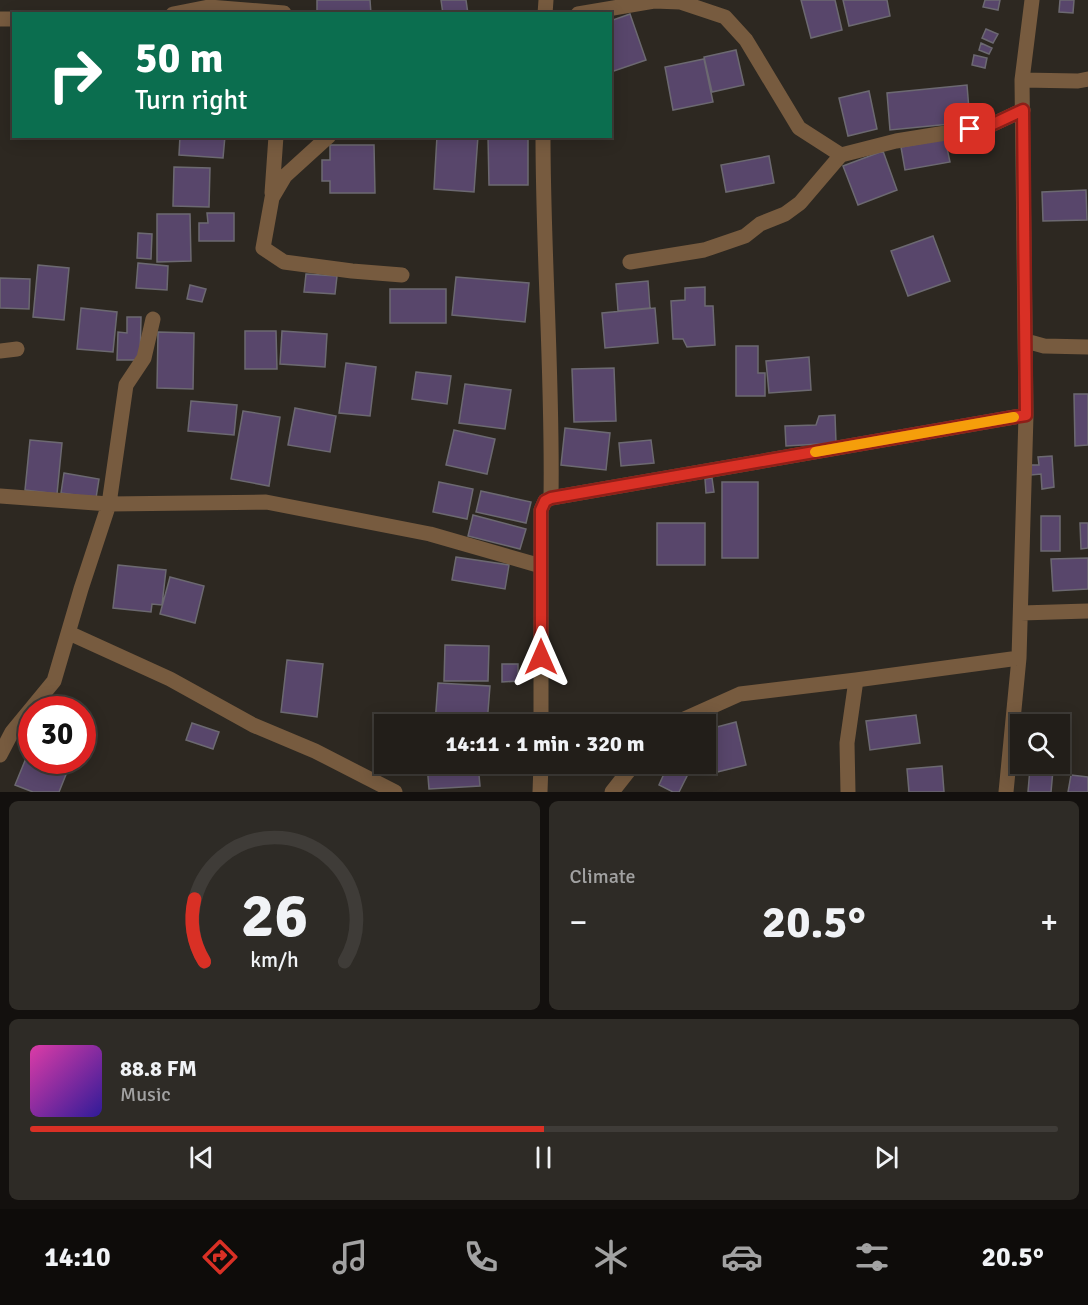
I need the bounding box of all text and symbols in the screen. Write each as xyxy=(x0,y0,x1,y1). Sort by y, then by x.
text: 50 m xyxy=(135,33,224,84)
icon: right xyxy=(36,36,114,114)
text: Turn right xyxy=(135,84,248,117)
pin xyxy=(944,103,995,154)
icon: arrive xyxy=(953,112,986,145)
position arrow xyxy=(509,625,573,689)
speed limit sign: 30 xyxy=(18,696,96,774)
map controls xyxy=(1010,714,1070,774)
button: search xyxy=(1010,714,1070,774)
text: 14:11 · 1 min · 320 m xyxy=(445,730,645,757)
text: Climate xyxy=(570,864,635,889)
text: 26 xyxy=(241,877,308,954)
text: 20.5° xyxy=(762,895,866,950)
text: − xyxy=(570,902,587,943)
text: + xyxy=(1040,902,1058,943)
text: km/h xyxy=(250,948,299,974)
text: 88.8 FM xyxy=(120,1055,197,1082)
text: Music xyxy=(120,1082,171,1107)
icon: previous xyxy=(185,1141,218,1174)
icon: pause xyxy=(527,1141,560,1174)
icon: next xyxy=(870,1141,903,1174)
icon: directions xyxy=(199,1236,241,1278)
icon: music xyxy=(329,1236,371,1278)
icon: phone xyxy=(460,1236,502,1278)
icon: climate xyxy=(590,1236,632,1278)
icon: car xyxy=(721,1236,763,1278)
icon: filters xyxy=(851,1236,893,1278)
text: 14:10 xyxy=(44,1241,110,1274)
text: 20.5° xyxy=(981,1241,1044,1274)

